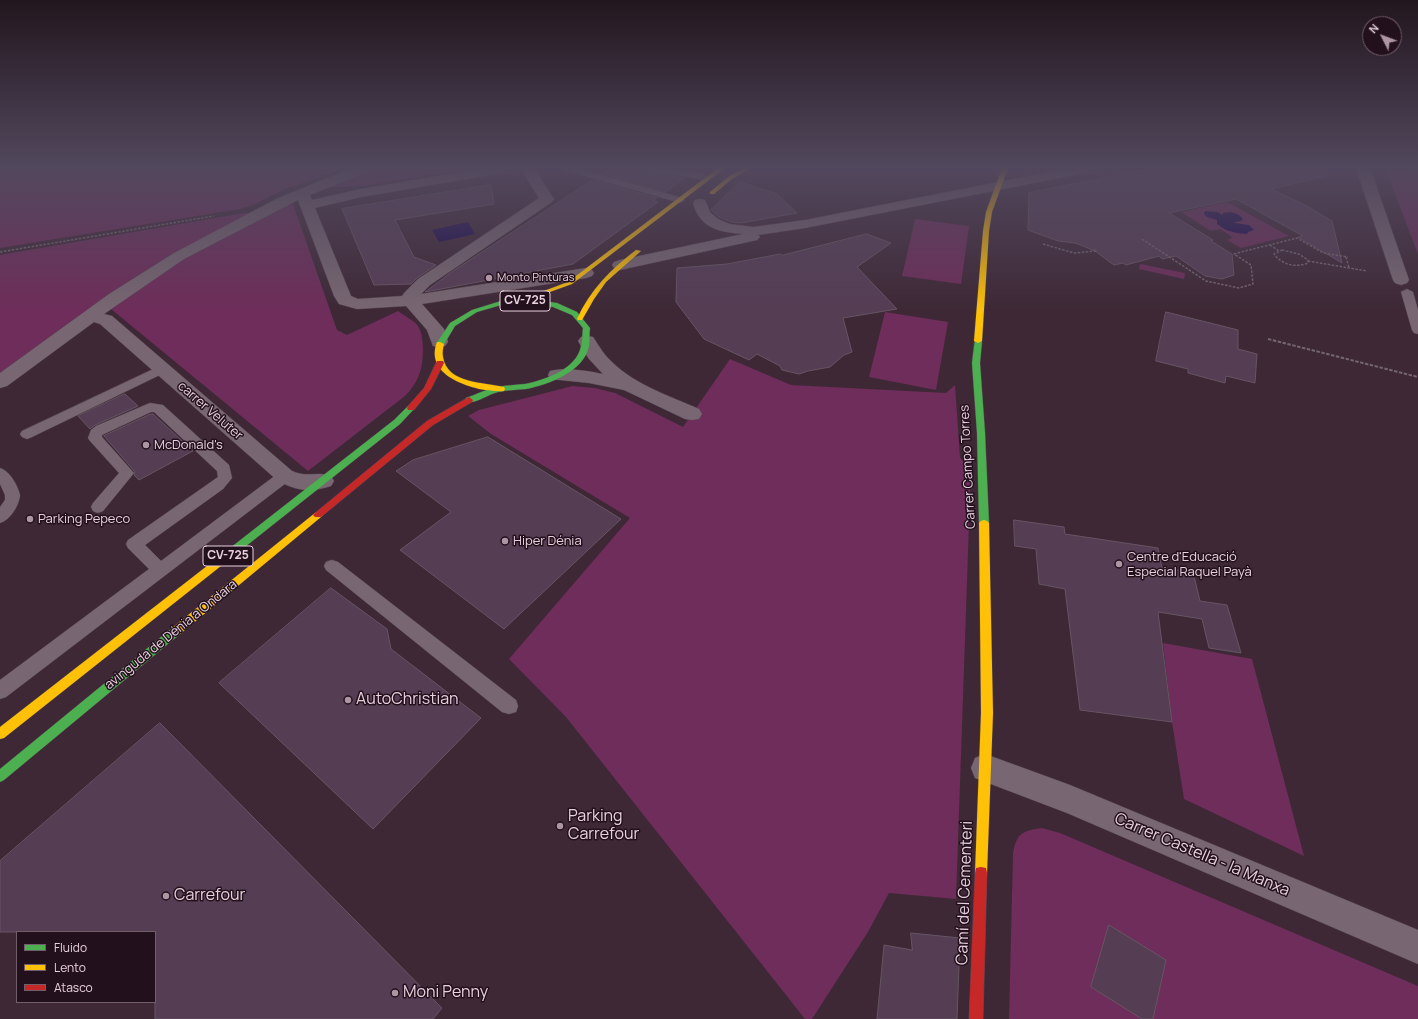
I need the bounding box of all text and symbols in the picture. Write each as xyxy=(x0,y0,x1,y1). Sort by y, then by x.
north arrow xyxy=(1362,16,1402,56)
text: N xyxy=(1365,20,1382,36)
place label: Monto Pinturas xyxy=(497,271,574,285)
marker: Monto Pinturas xyxy=(484,273,494,283)
road number: CV-725 xyxy=(500,291,550,311)
street label: carrer Veluter xyxy=(174,378,246,444)
street label: Carrer Campo Torres xyxy=(957,405,979,529)
place label: McDonald's xyxy=(154,437,223,453)
marker: McDonald's xyxy=(141,440,151,450)
place label: Parking Pepeco xyxy=(38,511,130,527)
marker: Parking Pepeco xyxy=(25,514,35,524)
place label: Hiper Dénia xyxy=(513,533,582,549)
marker: Hiper Dénia xyxy=(500,536,510,546)
road number: CV-725 xyxy=(203,546,253,566)
place label: Centre d'Educació Especial Raquel Payà xyxy=(1127,549,1252,580)
marker: Centre d'Educació Especial Raquel Payà xyxy=(1114,559,1124,569)
street label: avinguda de Dénia a Ondara xyxy=(102,577,240,693)
place label: AutoChristian xyxy=(356,690,459,710)
marker: AutoChristian xyxy=(343,695,353,705)
place label: Parking Carrefour xyxy=(568,807,639,845)
street label: Carrer Castella - la Manxa xyxy=(1112,809,1292,901)
marker: Parking Carrefour xyxy=(555,821,565,831)
street label: Camí del Cementeri xyxy=(953,821,977,965)
place label: Carrefour xyxy=(174,886,245,906)
marker: Carrefour xyxy=(161,891,171,901)
legend xyxy=(16,931,156,1003)
text: Fluido xyxy=(54,939,87,956)
text: Lento xyxy=(54,959,86,976)
text: Atasco xyxy=(54,979,93,996)
place label: Moni Penny xyxy=(403,983,488,1003)
marker: Moni Penny xyxy=(390,988,400,998)

